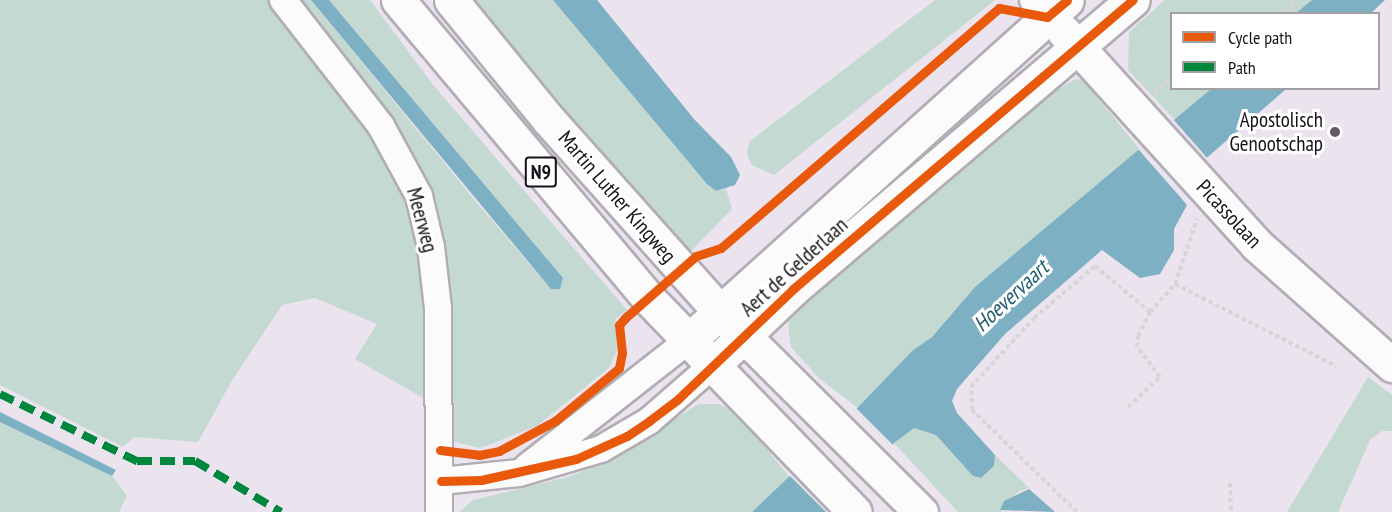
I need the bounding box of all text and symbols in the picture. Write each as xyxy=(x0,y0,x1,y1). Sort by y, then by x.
legend xyxy=(1170,12,1380,90)
text: Cycle path xyxy=(1228,26,1292,49)
text: Path xyxy=(1228,56,1256,79)
place label: Apostolisch Genootschap xyxy=(1230,107,1323,157)
marker: Apostolisch Genootschap xyxy=(1328,125,1342,139)
street label: Martin Luther Kingweg xyxy=(553,126,681,268)
road number: N9 xyxy=(524,155,558,189)
street label: Picassolaan xyxy=(1191,175,1267,253)
street label: Meerweg xyxy=(401,185,443,255)
street label: Aert de Gelderlaan xyxy=(735,212,853,322)
water label: Hoevervaart xyxy=(968,255,1054,337)

